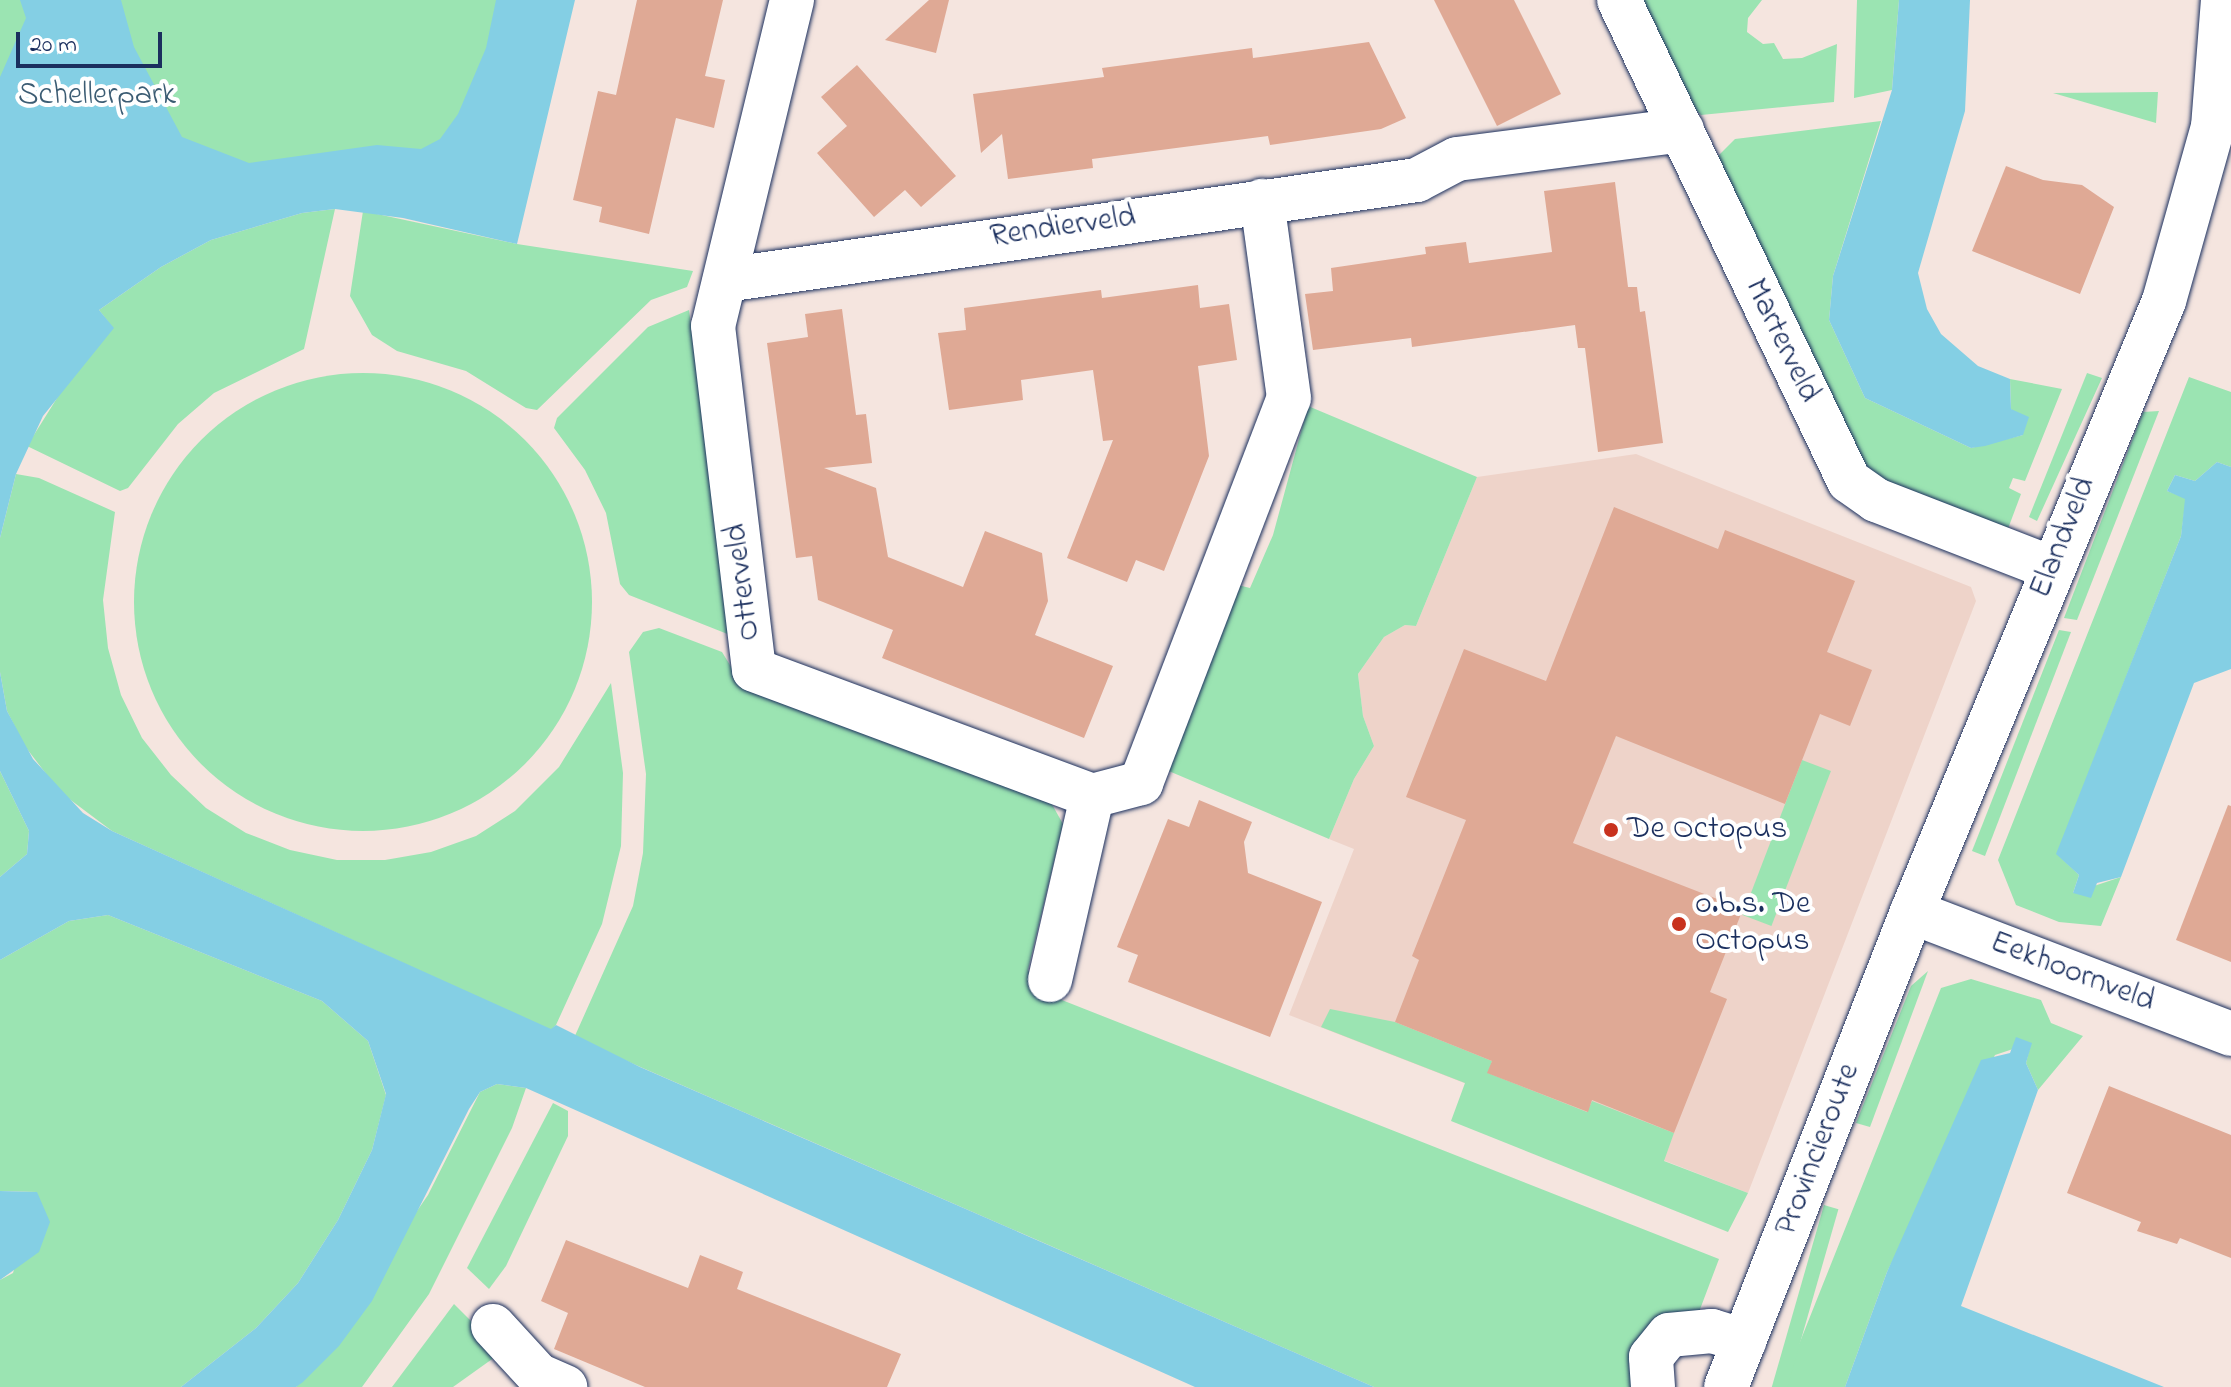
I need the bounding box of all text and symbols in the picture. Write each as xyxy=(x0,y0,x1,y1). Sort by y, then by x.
scale bar xyxy=(20,16,166,66)
text: 20 m xyxy=(30,28,77,63)
park label: Schellerpark xyxy=(18,77,176,115)
street label: Rendierveld xyxy=(988,199,1138,257)
street label: Marterveld xyxy=(1735,273,1827,409)
street label: Elandveld xyxy=(2022,472,2106,604)
street label: Otterveld xyxy=(718,521,770,643)
place label: De Octopus xyxy=(1627,811,1787,849)
marker: De Octopus xyxy=(1602,821,1620,839)
place label: o.b.s. De Octopus xyxy=(1695,887,1810,962)
marker: o.b.s. De Octopus xyxy=(1670,915,1688,933)
street label: Eekhoornveld xyxy=(1984,924,2160,1022)
street label: Provincieroute xyxy=(1769,1059,1869,1241)

